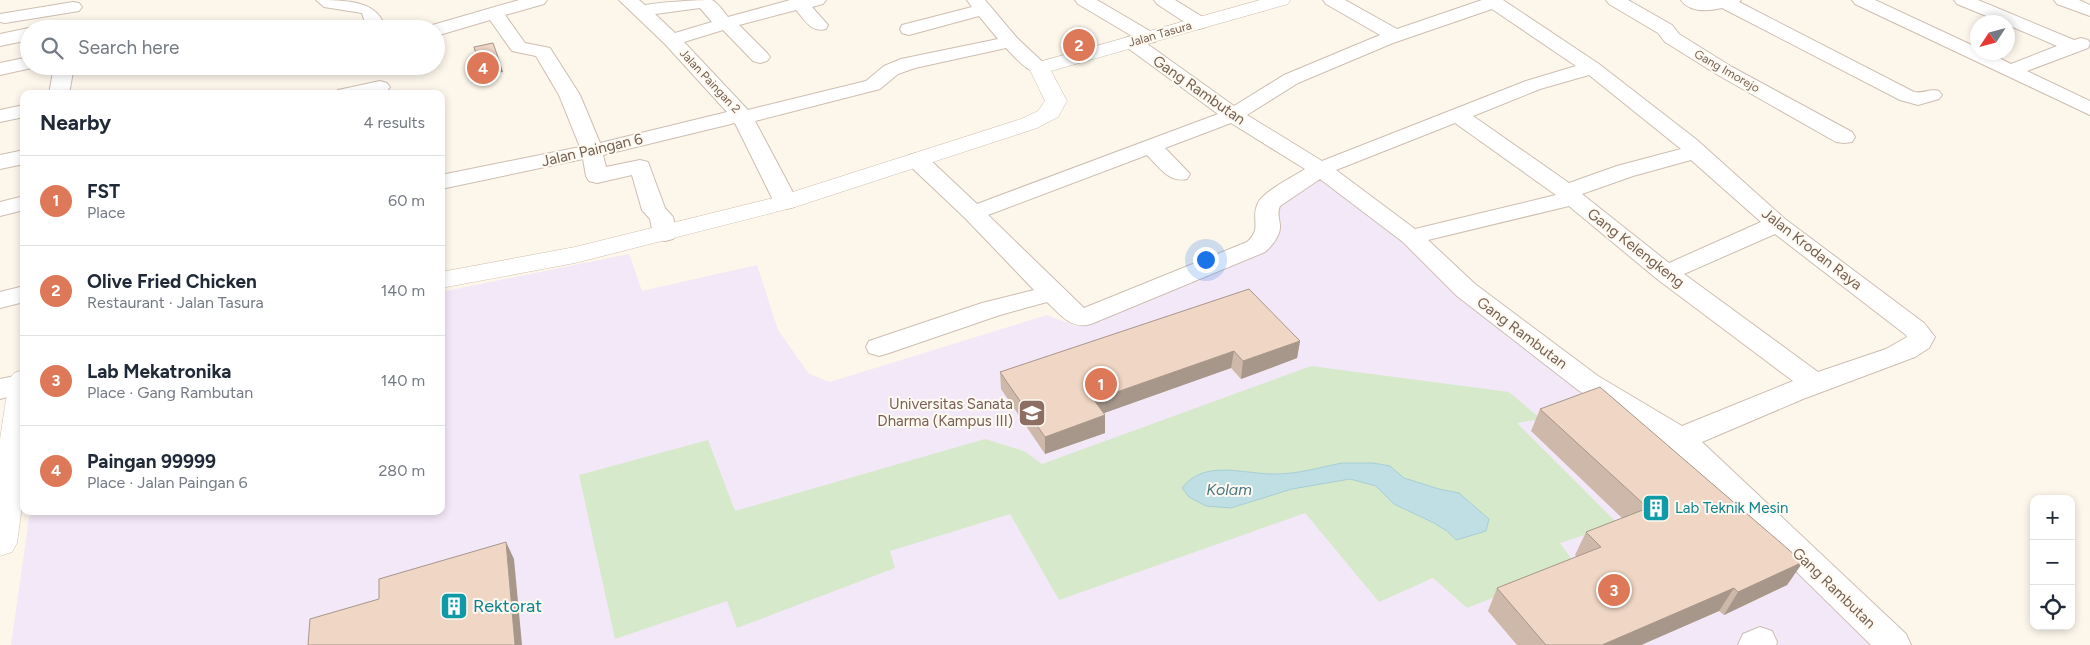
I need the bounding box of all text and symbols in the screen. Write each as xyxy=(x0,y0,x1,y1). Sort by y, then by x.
north arrow xyxy=(1970,15,2015,60)
street label: Jalan Tasura xyxy=(1127,18,1193,50)
search box xyxy=(20,20,445,75)
pin: 2 xyxy=(1063,26,1095,64)
icon: search xyxy=(38,34,66,62)
text: Search here xyxy=(78,36,180,59)
street label: Jalan Paingan 2 xyxy=(677,46,743,116)
street label: Gang Imorejo xyxy=(1692,47,1762,95)
pin: 4 xyxy=(467,49,499,87)
street label: Gang Rambutan xyxy=(1149,51,1249,129)
text: Nearby xyxy=(40,110,111,135)
text: 4 results xyxy=(364,113,425,132)
street label: Jalan Paingan 6 xyxy=(540,129,645,170)
text: FST xyxy=(87,180,120,203)
text: 1 xyxy=(53,191,59,210)
text: 60 m xyxy=(388,191,425,210)
text: Place xyxy=(87,203,125,222)
street label: Gang Kelengkeng xyxy=(1584,204,1688,292)
street label: Jalan Krodan Raya xyxy=(1758,204,1866,294)
your location xyxy=(1193,247,1219,273)
text: Olive Fried Chicken xyxy=(87,270,257,293)
text: 2 xyxy=(51,281,61,300)
text: 140 m xyxy=(381,281,425,300)
text: Restaurant · Jalan Tasura xyxy=(87,293,264,312)
street label: Gang Rambutan xyxy=(1473,293,1571,373)
text: Lab Mekatronika xyxy=(87,360,231,383)
pin: 1 xyxy=(1085,365,1117,403)
text: 3 xyxy=(52,371,60,390)
text: 140 m xyxy=(381,371,425,390)
text: Place · Gang Rambutan xyxy=(87,383,253,402)
place label: Universitas Sanata Dharma (Kampus III) xyxy=(877,395,1013,430)
school or university icon: Universitas Sanata Dharma (Kampus III) xyxy=(1017,398,1047,428)
text: Paingan 99999 xyxy=(87,450,216,473)
text: 4 xyxy=(51,461,61,480)
text: 280 m xyxy=(378,461,425,480)
text: Place · Jalan Paingan 6 xyxy=(87,473,248,492)
water label: Kolam xyxy=(1206,480,1252,499)
building icon: Lab Teknik Mesin xyxy=(1641,493,1671,523)
map controls xyxy=(2030,495,2075,630)
button: + xyxy=(2030,495,2075,540)
place label: Lab Teknik Mesin xyxy=(1675,499,1788,517)
button: − xyxy=(2030,540,2075,585)
street label: Gang Rambutan xyxy=(1789,544,1879,632)
pin: 3 xyxy=(1598,571,1630,609)
button: locate xyxy=(2030,585,2075,630)
building icon: Rektorat xyxy=(439,591,469,621)
place label: Rektorat xyxy=(473,595,542,617)

